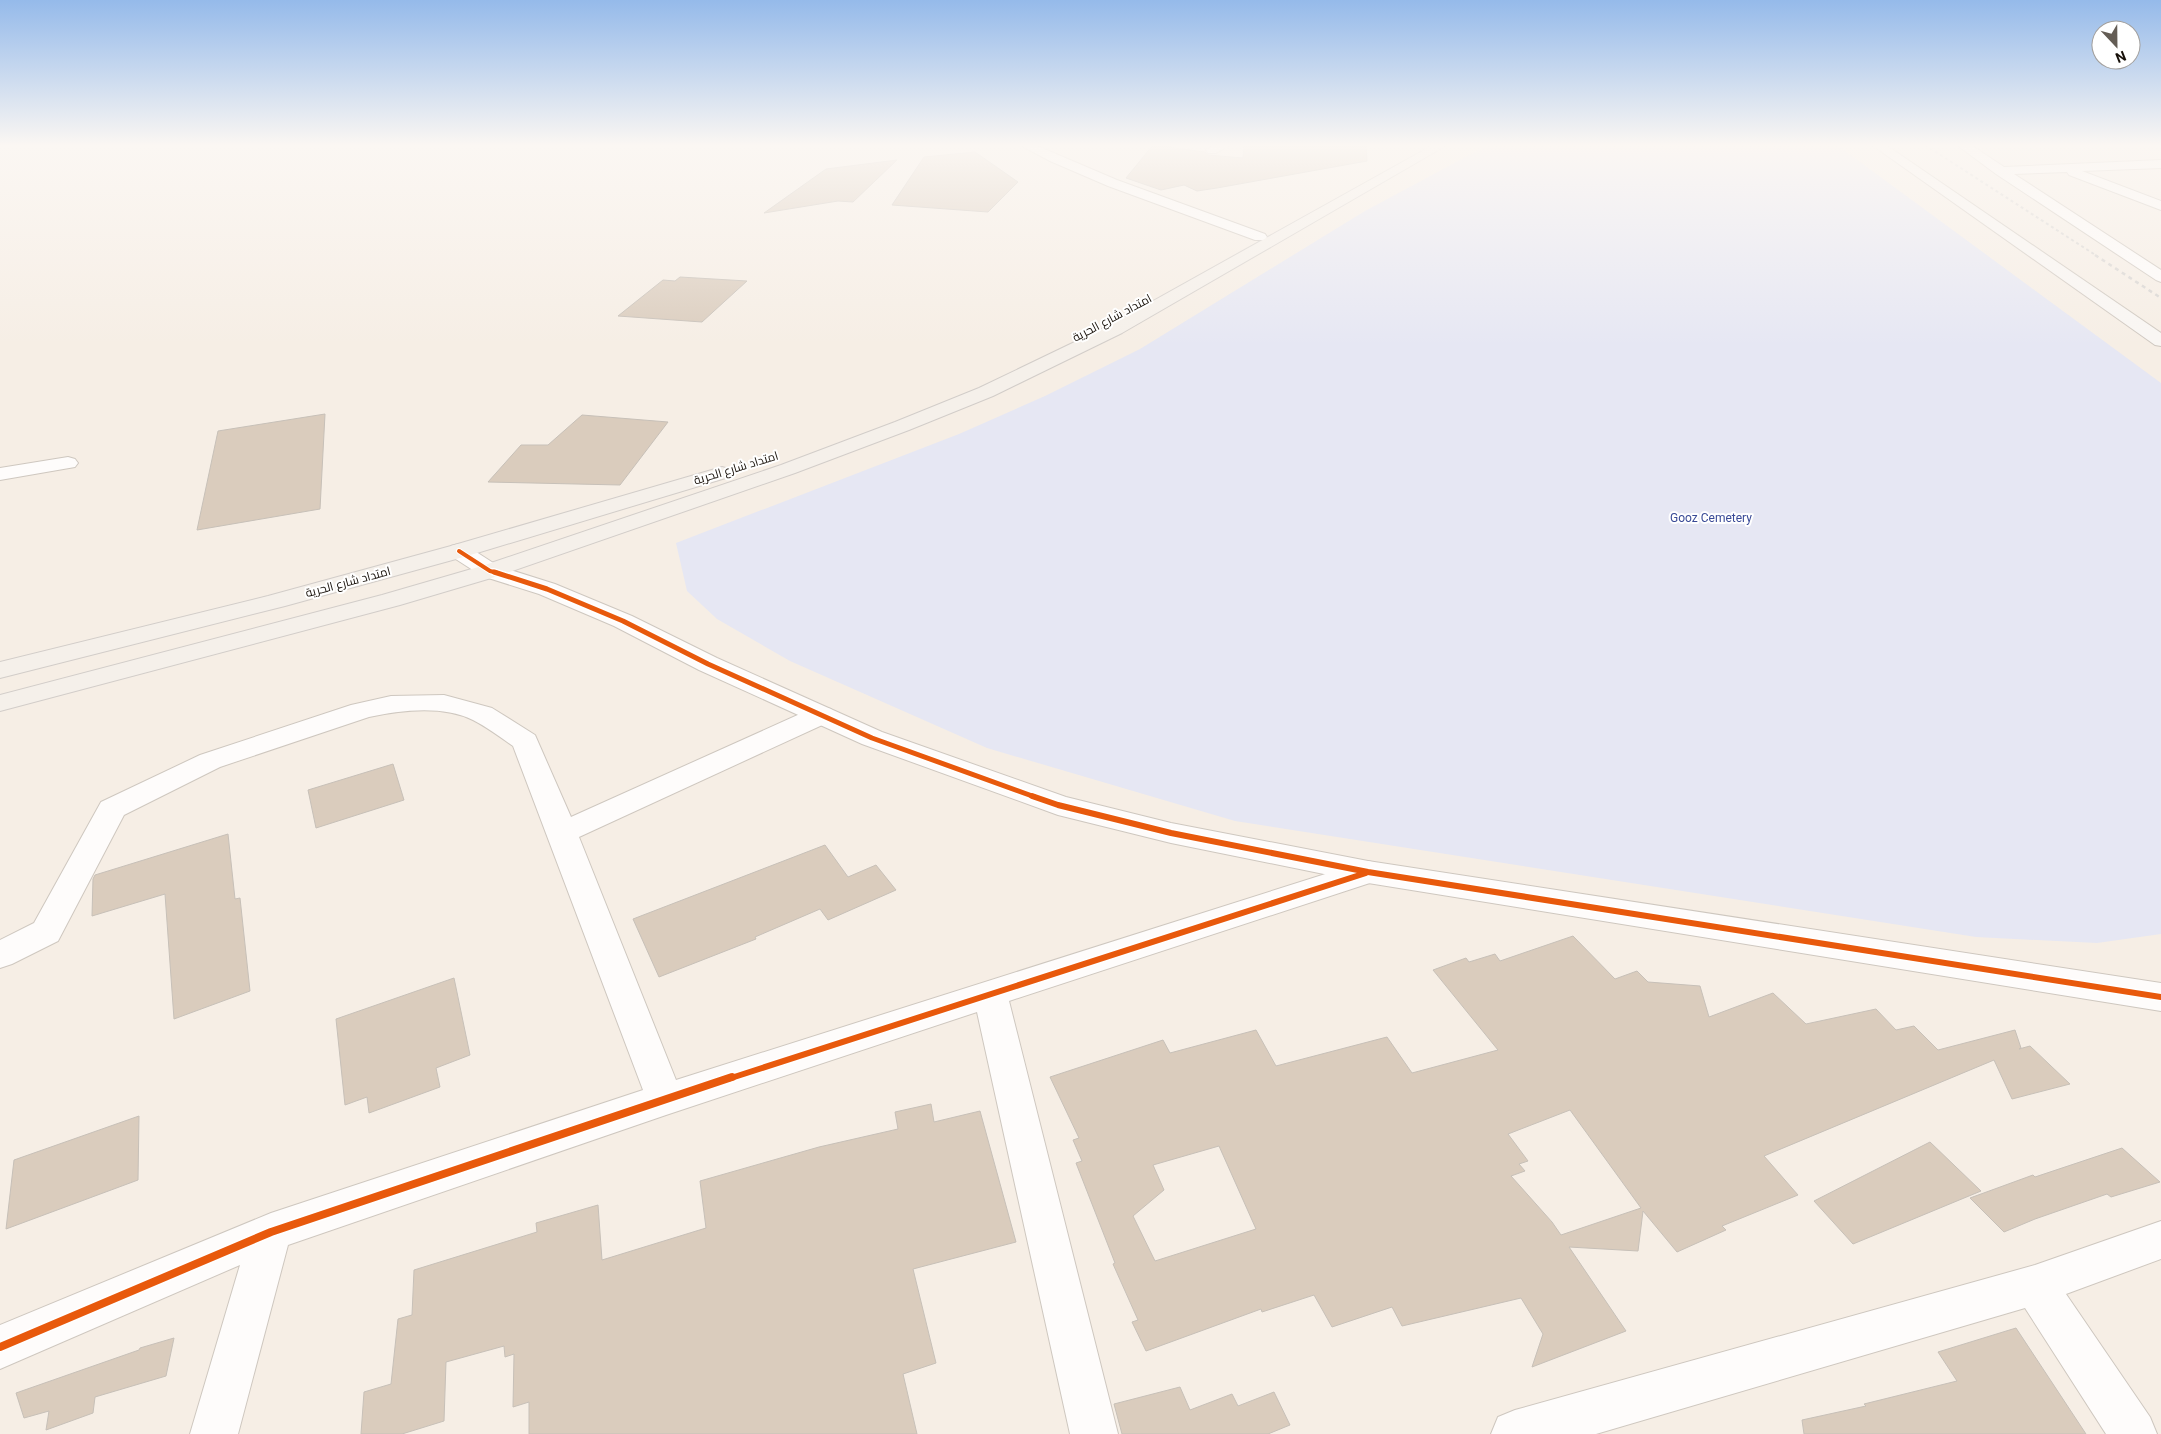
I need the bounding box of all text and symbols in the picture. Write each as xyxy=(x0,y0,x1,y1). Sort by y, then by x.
north arrow xyxy=(2091,20,2141,70)
text: N xyxy=(2113,48,2128,66)
street label: امتداد شارع الحرية xyxy=(1070,291,1154,346)
street label: امتداد شارع الحرية xyxy=(692,449,780,488)
park label: Gooz Cemetery xyxy=(1670,511,1752,525)
street label: امتداد شارع الحرية xyxy=(304,564,392,601)

